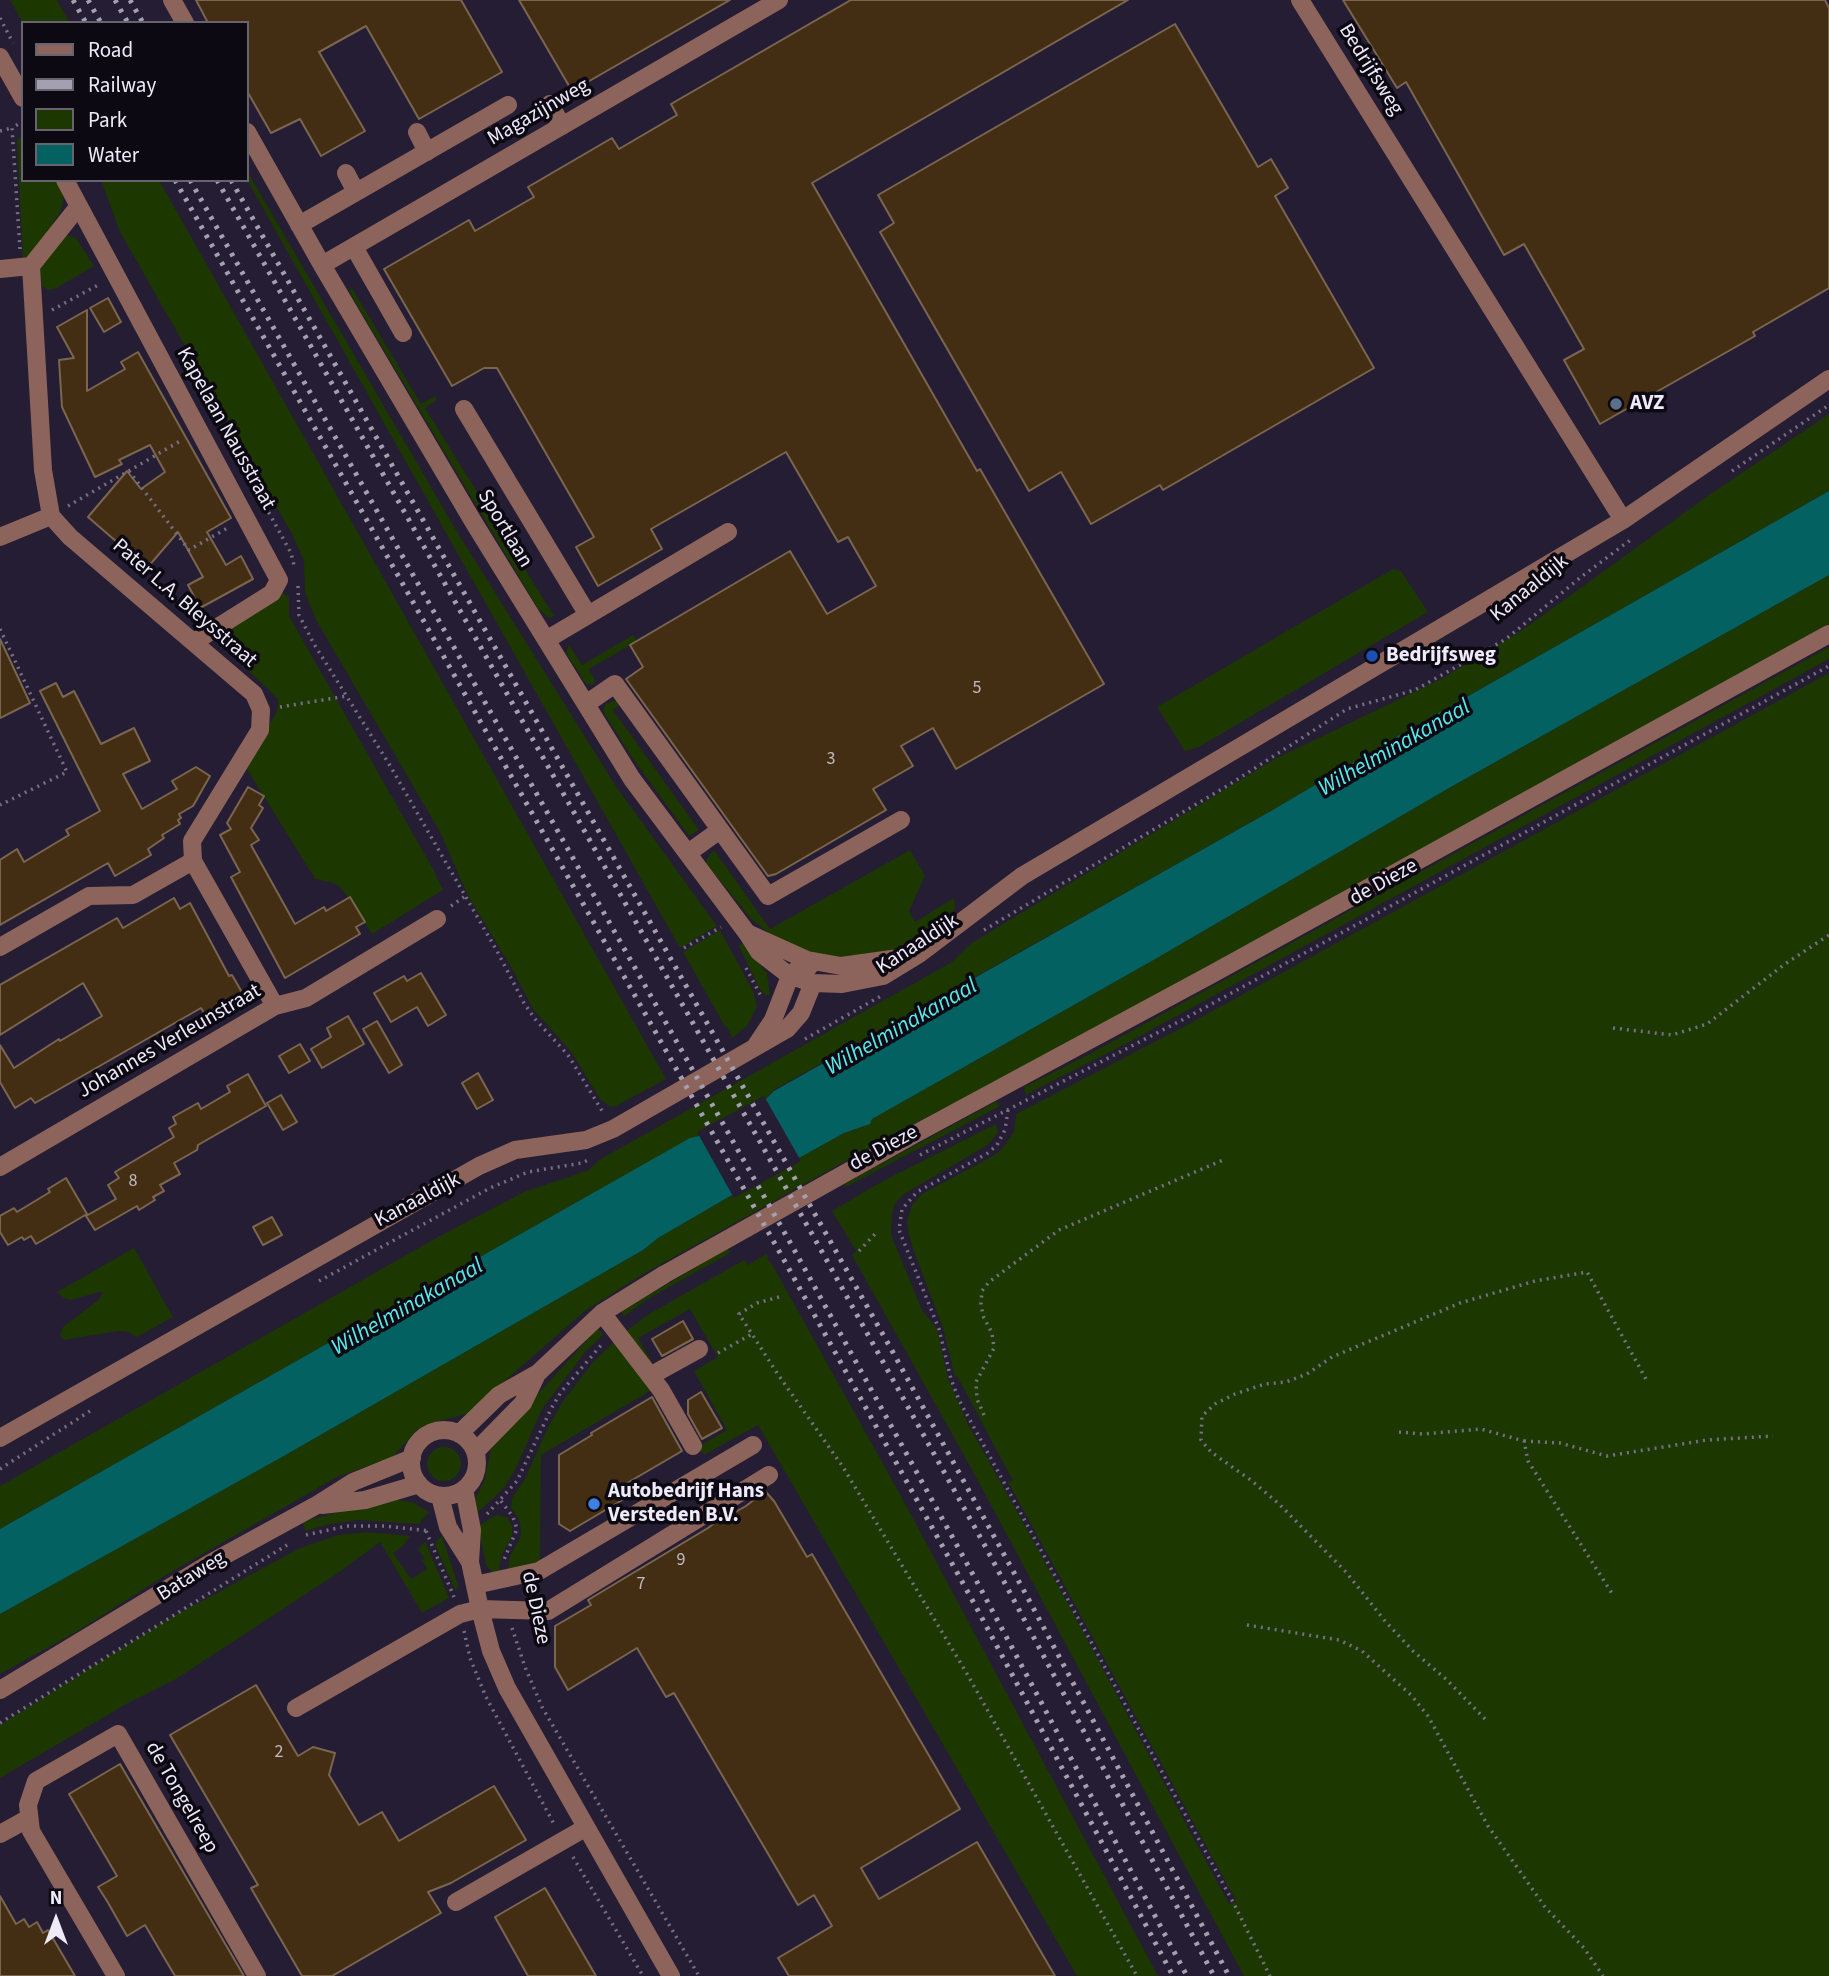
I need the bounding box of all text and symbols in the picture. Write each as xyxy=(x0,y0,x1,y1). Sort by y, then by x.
street label: Bedrijfsweg xyxy=(1332,20,1408,120)
legend xyxy=(21,21,248,182)
text: Road xyxy=(88,35,133,65)
text: Railway xyxy=(88,70,156,100)
street label: Magazijnweg xyxy=(484,74,594,152)
text: Park xyxy=(88,105,127,135)
text: Water xyxy=(88,140,139,170)
street label: Kapelaan Nausstraat xyxy=(170,343,280,515)
place label: AVZ xyxy=(1630,391,1664,417)
marker: AVZ xyxy=(1608,396,1624,412)
street label: Sportlaan xyxy=(471,485,537,573)
street label: Pater L.A. Bleysstraat xyxy=(107,534,261,674)
street label: Kanaaldijk xyxy=(1486,550,1574,628)
place label: Bedrijfsweg xyxy=(1386,643,1496,669)
marker: Bedrijfsweg xyxy=(1364,648,1380,664)
house number: 5 xyxy=(973,678,981,700)
water label: Wilhelminakanaal xyxy=(1314,694,1476,804)
house number: 3 xyxy=(827,749,835,771)
street label: de Dieze xyxy=(1346,854,1422,912)
street label: Kanaaldijk xyxy=(872,909,964,981)
water label: Wilhelminakanaal xyxy=(821,973,983,1083)
street label: Johannes Verleunstraat xyxy=(74,979,266,1105)
street label: de Dieze xyxy=(845,1121,923,1177)
street label: Kanaaldijk xyxy=(371,1168,465,1234)
house number: 8 xyxy=(129,1171,137,1193)
water label: Wilhelminakanaal xyxy=(327,1253,489,1363)
place label: Autobedrijf Hans Versteden B.V. xyxy=(608,1479,764,1529)
marker: Autobedrijf Hans Versteden B.V. xyxy=(586,1496,602,1512)
street label: Bataweg xyxy=(153,1546,231,1608)
house number: 9 xyxy=(677,1550,685,1572)
street label: de Dieze xyxy=(515,1569,555,1647)
house number: 7 xyxy=(637,1574,645,1596)
street label: de Tongelreep xyxy=(139,1738,223,1858)
house number: 2 xyxy=(275,1742,283,1764)
north arrow xyxy=(21,1885,91,1955)
text: N xyxy=(50,1885,62,1912)

